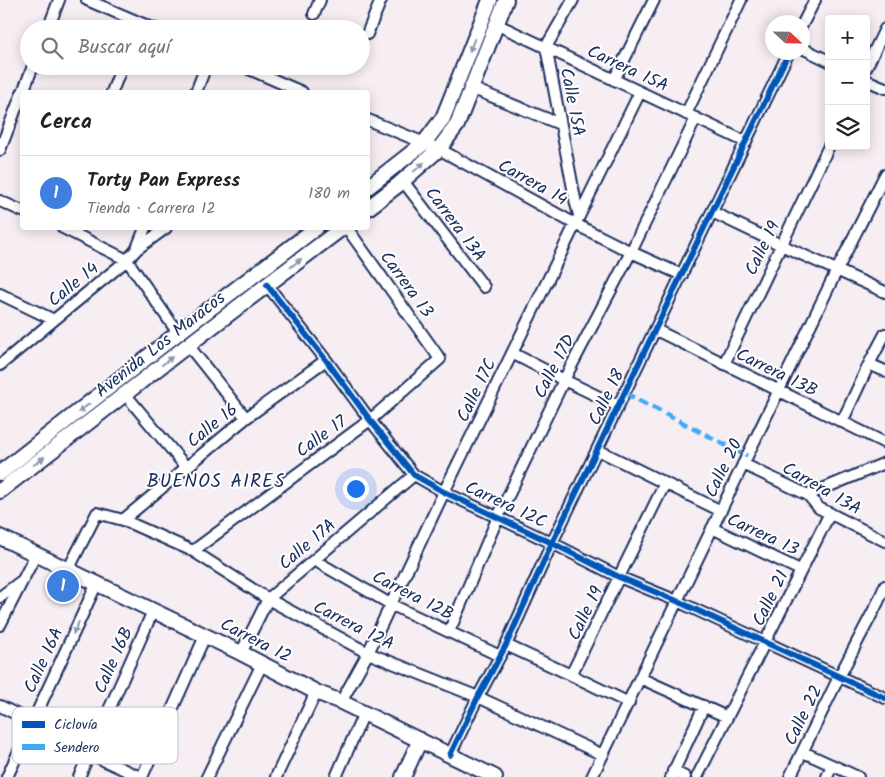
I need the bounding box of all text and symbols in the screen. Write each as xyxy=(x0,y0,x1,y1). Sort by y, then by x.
north arrow xyxy=(765,15,810,60)
map controls xyxy=(825,15,870,150)
button: + xyxy=(825,15,870,60)
search box xyxy=(20,20,370,75)
text: Buscar aquí xyxy=(78,33,170,63)
icon: search xyxy=(38,34,66,62)
one-way arrow xyxy=(468,38,476,53)
street label: Carrera 15A xyxy=(582,38,673,101)
button: − xyxy=(825,60,870,105)
street label: Calle 15A xyxy=(551,65,592,139)
button: layers xyxy=(825,105,870,150)
text: Cerca xyxy=(40,106,92,139)
street label: Carrera 14 xyxy=(492,152,573,215)
one-way arrow xyxy=(413,161,426,172)
text: Torty Pan Express xyxy=(87,166,240,196)
text: 1 xyxy=(54,181,58,206)
text: 180 m xyxy=(308,181,350,206)
street label: Carrera 13A xyxy=(417,181,493,269)
text: Tienda · Carrera 12 xyxy=(87,196,216,221)
street label: Calle 19 xyxy=(738,216,789,281)
street label: Carrera 13 xyxy=(371,245,440,324)
street label: Calle 14 xyxy=(42,255,106,315)
one-way arrow xyxy=(289,258,303,268)
street label: Avenida Los Maracos xyxy=(89,285,233,406)
street label: Calle 17D xyxy=(527,329,584,404)
street label: Carrera 13B xyxy=(730,341,822,406)
street label: Calle 17C xyxy=(449,354,505,428)
one-way arrow xyxy=(160,356,173,367)
street label: Calle 18 xyxy=(581,364,634,431)
street label: Calle 16 xyxy=(181,396,245,456)
one-way arrow xyxy=(78,402,91,413)
street label: Calle 17 xyxy=(290,408,354,466)
street label: Calle 20 xyxy=(698,434,751,503)
street label: Carrera 13A xyxy=(776,455,867,524)
one-way arrow xyxy=(32,456,46,466)
district label: BUENOS AIRES xyxy=(147,467,285,497)
street label: Carrera 12C xyxy=(459,474,551,537)
your location xyxy=(343,476,369,502)
street label: Carrera 13 xyxy=(721,506,803,565)
street label: Calle 17A xyxy=(272,512,343,578)
street label: Carrera 12B xyxy=(366,563,458,629)
street label: Calle 21 xyxy=(745,566,797,632)
pin: 1 xyxy=(47,567,79,605)
street label: Calle 19 xyxy=(561,581,612,646)
street label: Carrera 12A xyxy=(308,593,399,659)
street label: Carrera 12 xyxy=(214,611,296,672)
one-way arrow xyxy=(72,621,80,635)
street label: Calle 16A xyxy=(16,623,72,698)
street label: Calle 16B xyxy=(87,623,142,699)
street label: Calle 22 xyxy=(777,680,831,751)
legend xyxy=(12,707,178,764)
text: Ciclovía xyxy=(54,714,98,736)
text: Sendero xyxy=(54,737,99,759)

